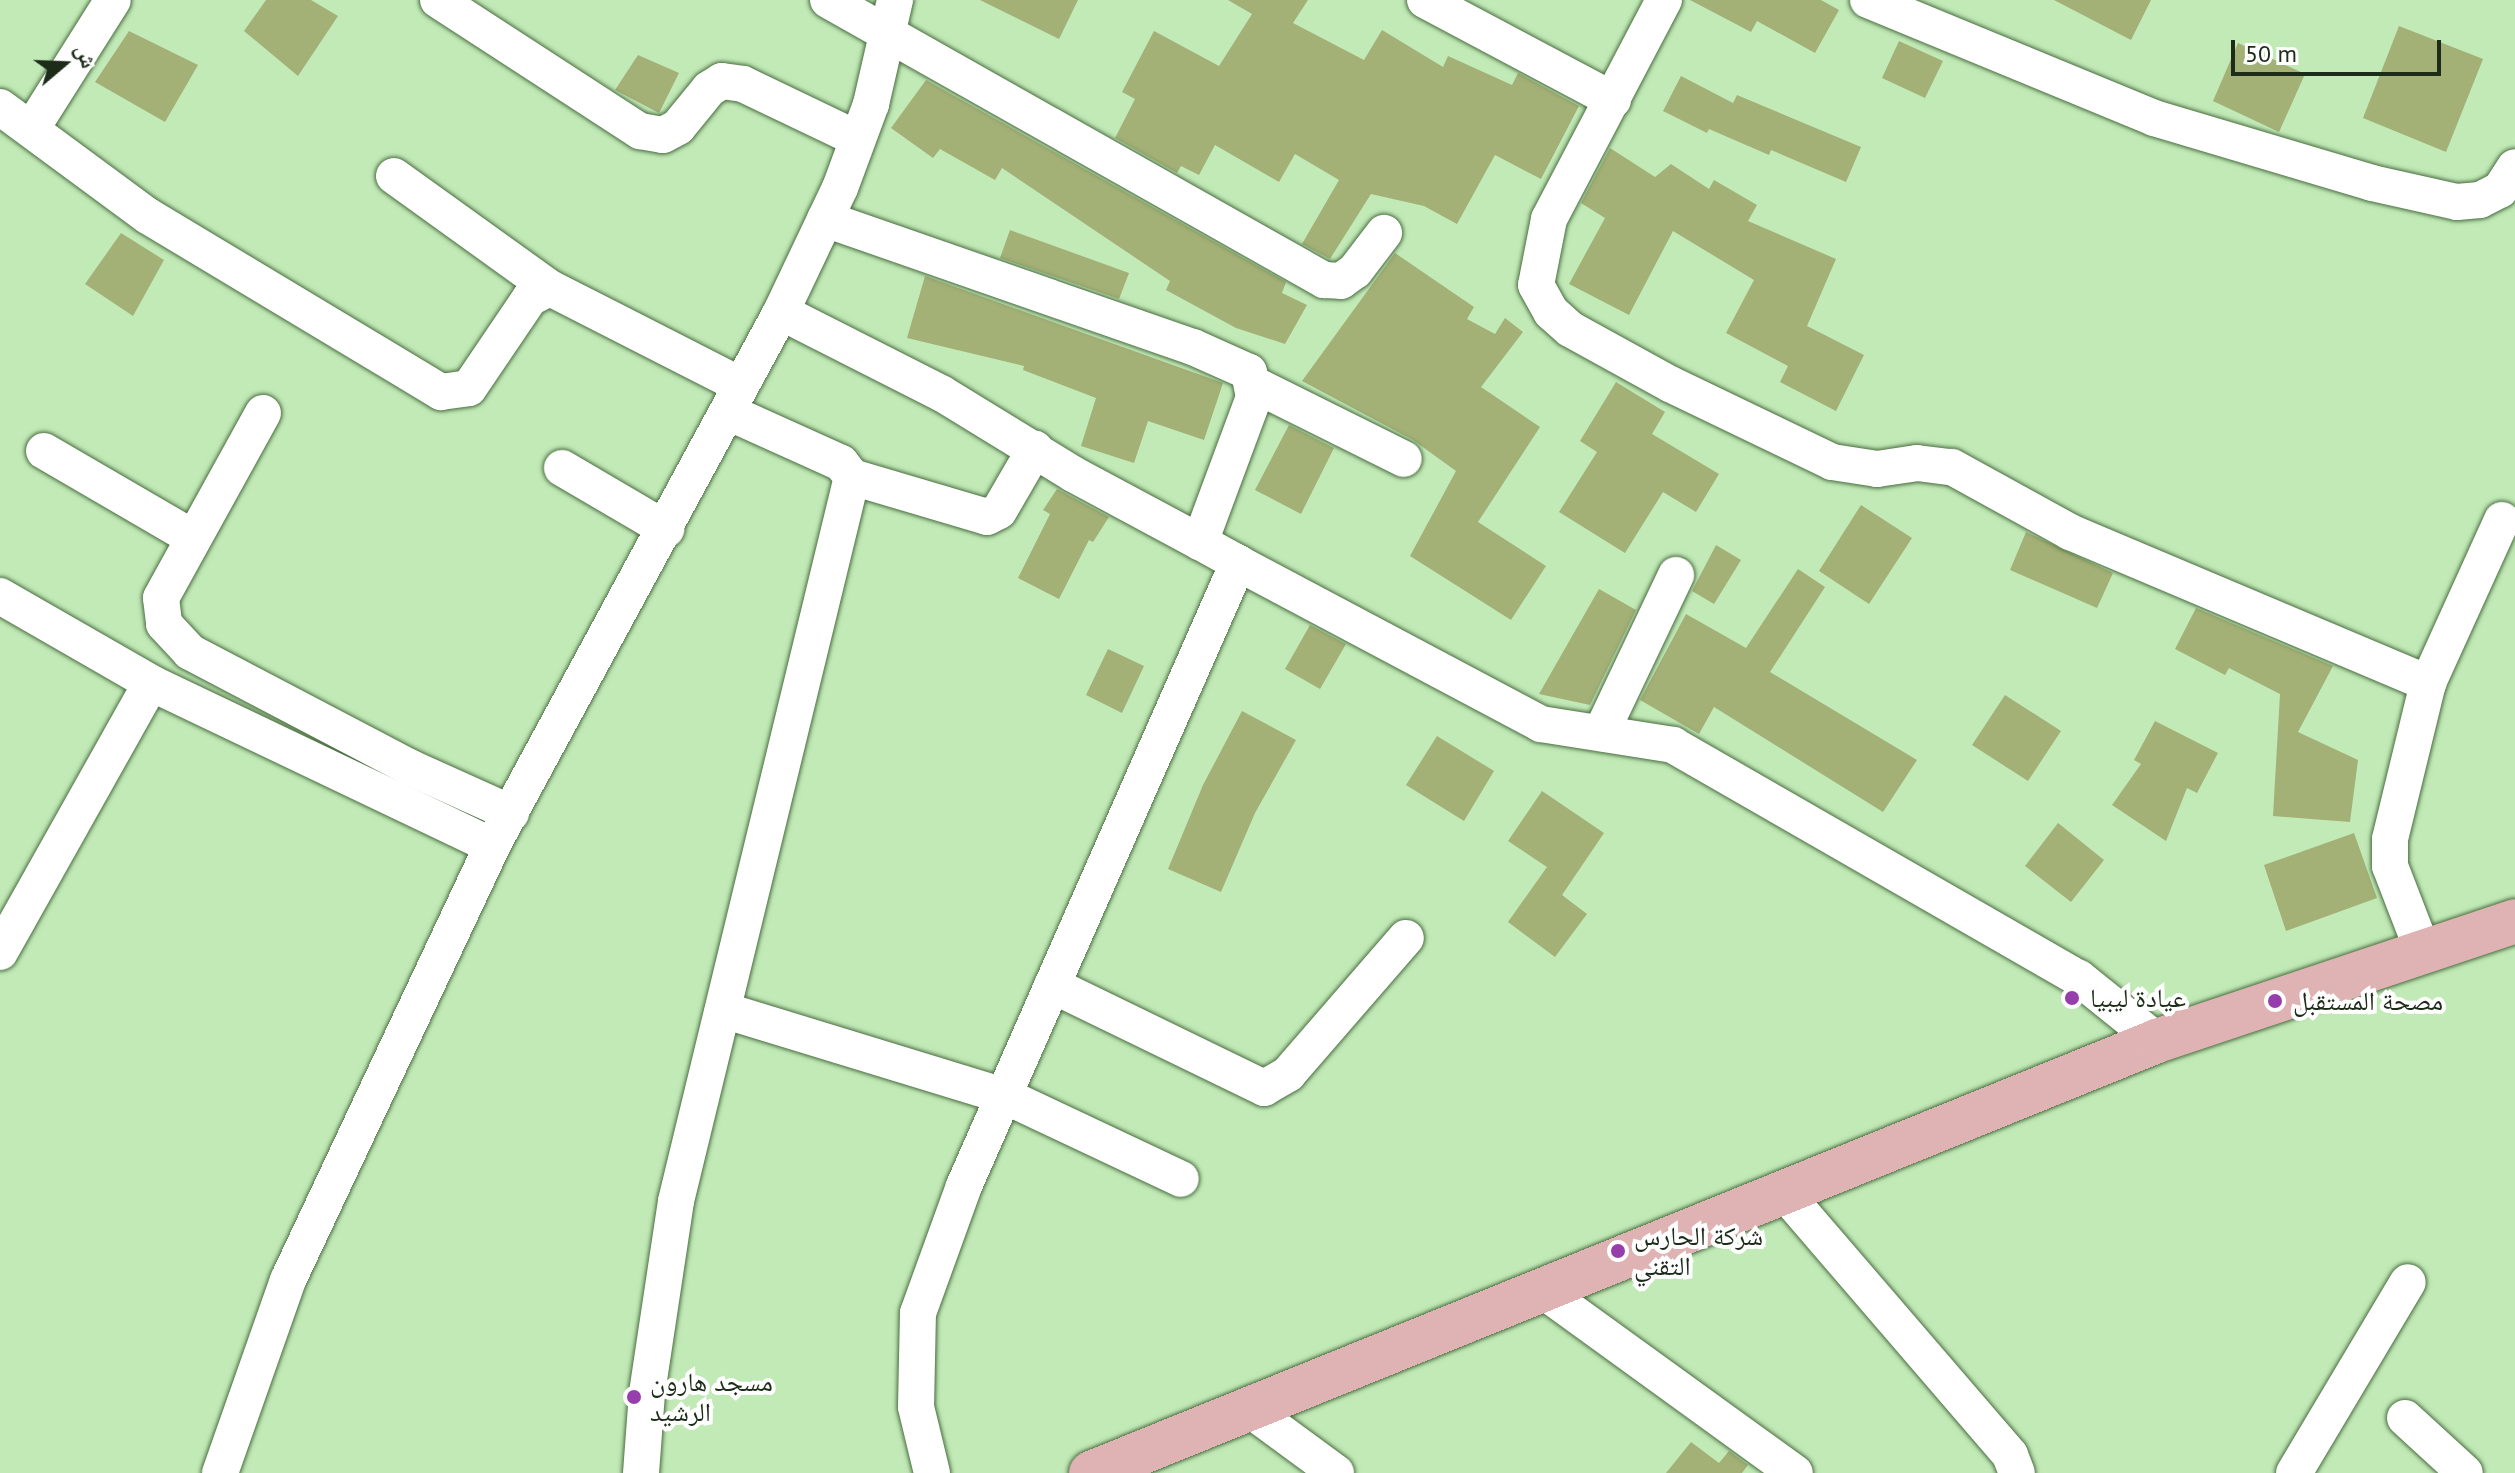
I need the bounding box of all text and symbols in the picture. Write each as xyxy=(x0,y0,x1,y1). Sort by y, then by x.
north arrow xyxy=(24,24,104,104)
scale bar xyxy=(2235,24,2445,74)
text: 50 m xyxy=(2245,38,2297,69)
text: ش xyxy=(70,41,104,72)
place label: عيادة ليبيا xyxy=(2090,982,2186,1014)
place label: مصحة المستقبل xyxy=(2293,985,2443,1017)
marker: عيادة ليبيا xyxy=(2061,987,2083,1009)
marker: مصحة المستقبل xyxy=(2264,990,2286,1012)
place label: شركة الحارس التقني xyxy=(1634,1220,1763,1282)
marker: شركة الحارس التقني xyxy=(1609,1242,1627,1260)
place label: مسجد هارون الرشيد xyxy=(650,1366,773,1428)
marker: مسجد هارون الرشيد xyxy=(625,1388,643,1406)

